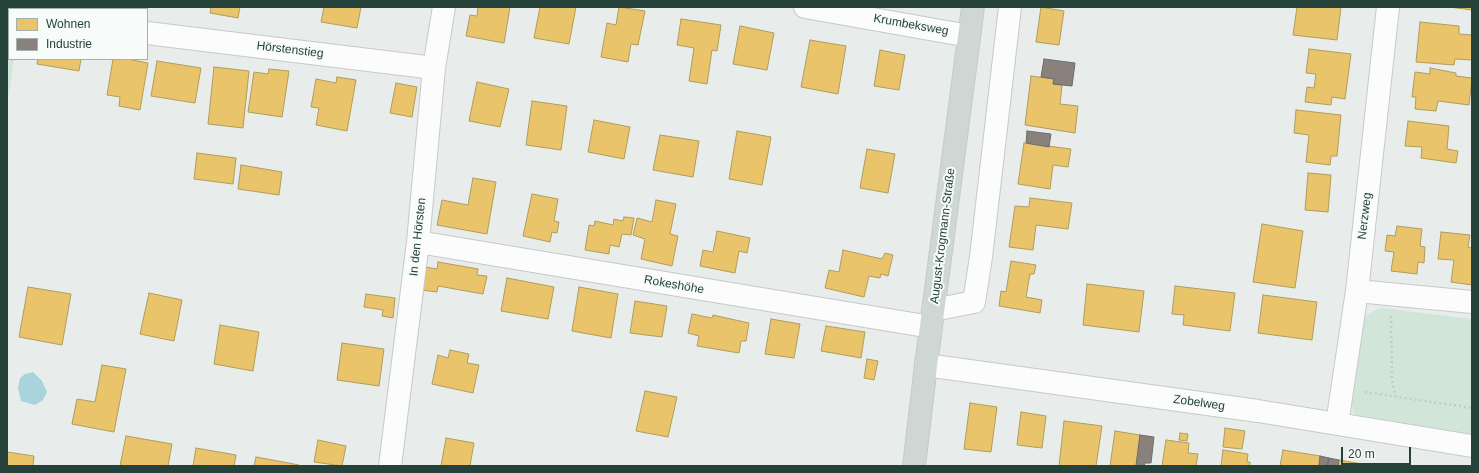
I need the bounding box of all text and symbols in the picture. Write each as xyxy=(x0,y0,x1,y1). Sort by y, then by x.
legend xyxy=(8,8,148,60)
street label: Krumbeksweg xyxy=(872,11,950,39)
text: Wohnen xyxy=(46,17,90,31)
text: Industrie xyxy=(46,37,92,51)
street label: Hörstenstieg xyxy=(256,39,324,61)
street label: August-Krogmann-Straße xyxy=(928,167,958,305)
street label: Nerzweg xyxy=(1355,192,1375,240)
street label: In den Hörsten xyxy=(407,197,429,277)
street label: Rokeshöhe xyxy=(643,273,705,297)
street label: Zobelweg xyxy=(1172,392,1226,414)
scale bar xyxy=(1343,439,1413,465)
text: 20 m xyxy=(1348,447,1375,461)

